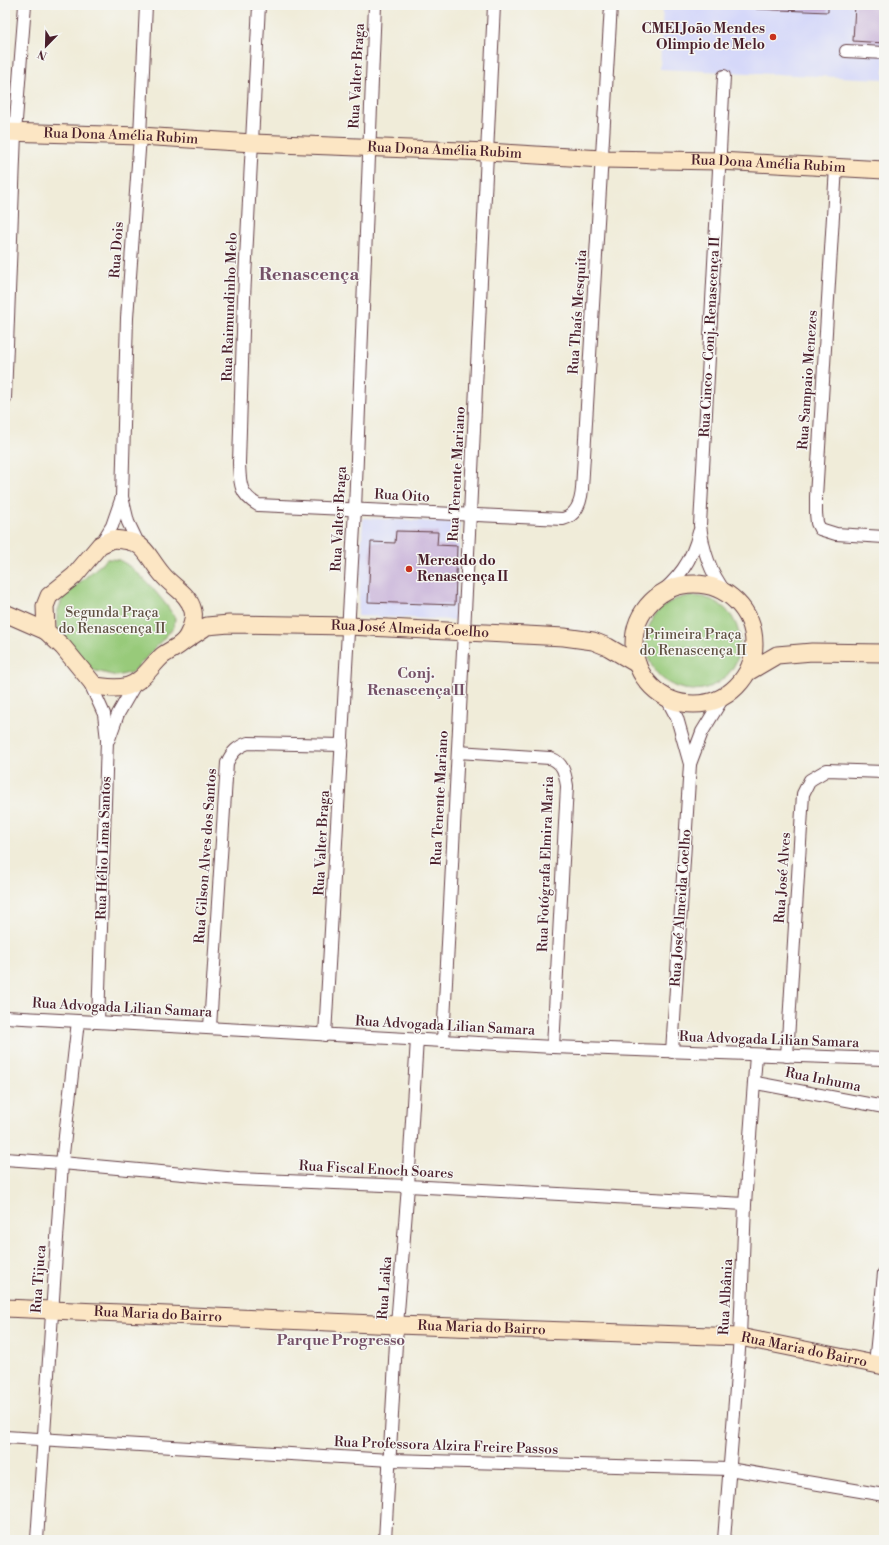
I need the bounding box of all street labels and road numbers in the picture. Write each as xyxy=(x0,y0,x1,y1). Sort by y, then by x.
street label: Rua Valter Braga xyxy=(345,22,369,129)
street label: Rua Dona Amélia Rubim xyxy=(43,124,199,149)
street label: Rua Dona Amélia Rubim xyxy=(367,138,523,163)
street label: Rua Dona Amélia Rubim xyxy=(691,152,846,177)
street label: Rua Dois xyxy=(106,221,128,279)
street label: Rua Raimundinho Melo xyxy=(218,232,242,382)
street label: Rua Cinco - Conj. Renascença II xyxy=(696,235,724,438)
street label: Rua Thaís Mesquita xyxy=(565,248,591,375)
street label: Rua Sampaio Menezes xyxy=(794,309,822,451)
street label: Rua Tenente Mariano xyxy=(444,406,470,542)
street label: Rua Valter Braga xyxy=(327,465,351,572)
street label: Rua Oito xyxy=(374,486,430,506)
street label: Rua José Almeida Coelho xyxy=(331,617,490,642)
street label: Rua Tenente Mariano xyxy=(427,730,453,866)
street label: Rua Gilson Alves dos Santos xyxy=(191,768,221,944)
street label: Rua Fotógrafa Elmira Maria xyxy=(534,775,558,952)
street label: Rua Hélio Lima Santos xyxy=(92,776,116,920)
street label: Rua Valter Braga xyxy=(310,789,334,896)
street label: Rua José Almeida Coelho xyxy=(667,828,696,987)
street label: Rua José Alves xyxy=(771,832,795,924)
street label: Rua Advogada Lilian Samara xyxy=(31,994,213,1022)
street label: Rua Advogada Lilian Samara xyxy=(354,1012,536,1040)
street label: Rua Advogada Lilian Samara xyxy=(679,1028,860,1052)
street label: Rua Inhuma xyxy=(784,1064,863,1096)
street label: Rua Fiscal Enoch Soares xyxy=(298,1157,454,1183)
street label: Rua Tijuca xyxy=(28,1243,50,1314)
street label: Rua Laika xyxy=(374,1255,396,1320)
street label: Rua Albânia xyxy=(715,1257,737,1336)
street label: Rua Maria do Bairro xyxy=(93,1303,223,1326)
street label: Rua Maria do Bairro xyxy=(417,1317,546,1339)
street label: Rua Maria do Bairro xyxy=(739,1328,869,1371)
street label: Rua Professora Alzira Freire Passos xyxy=(334,1433,558,1459)

